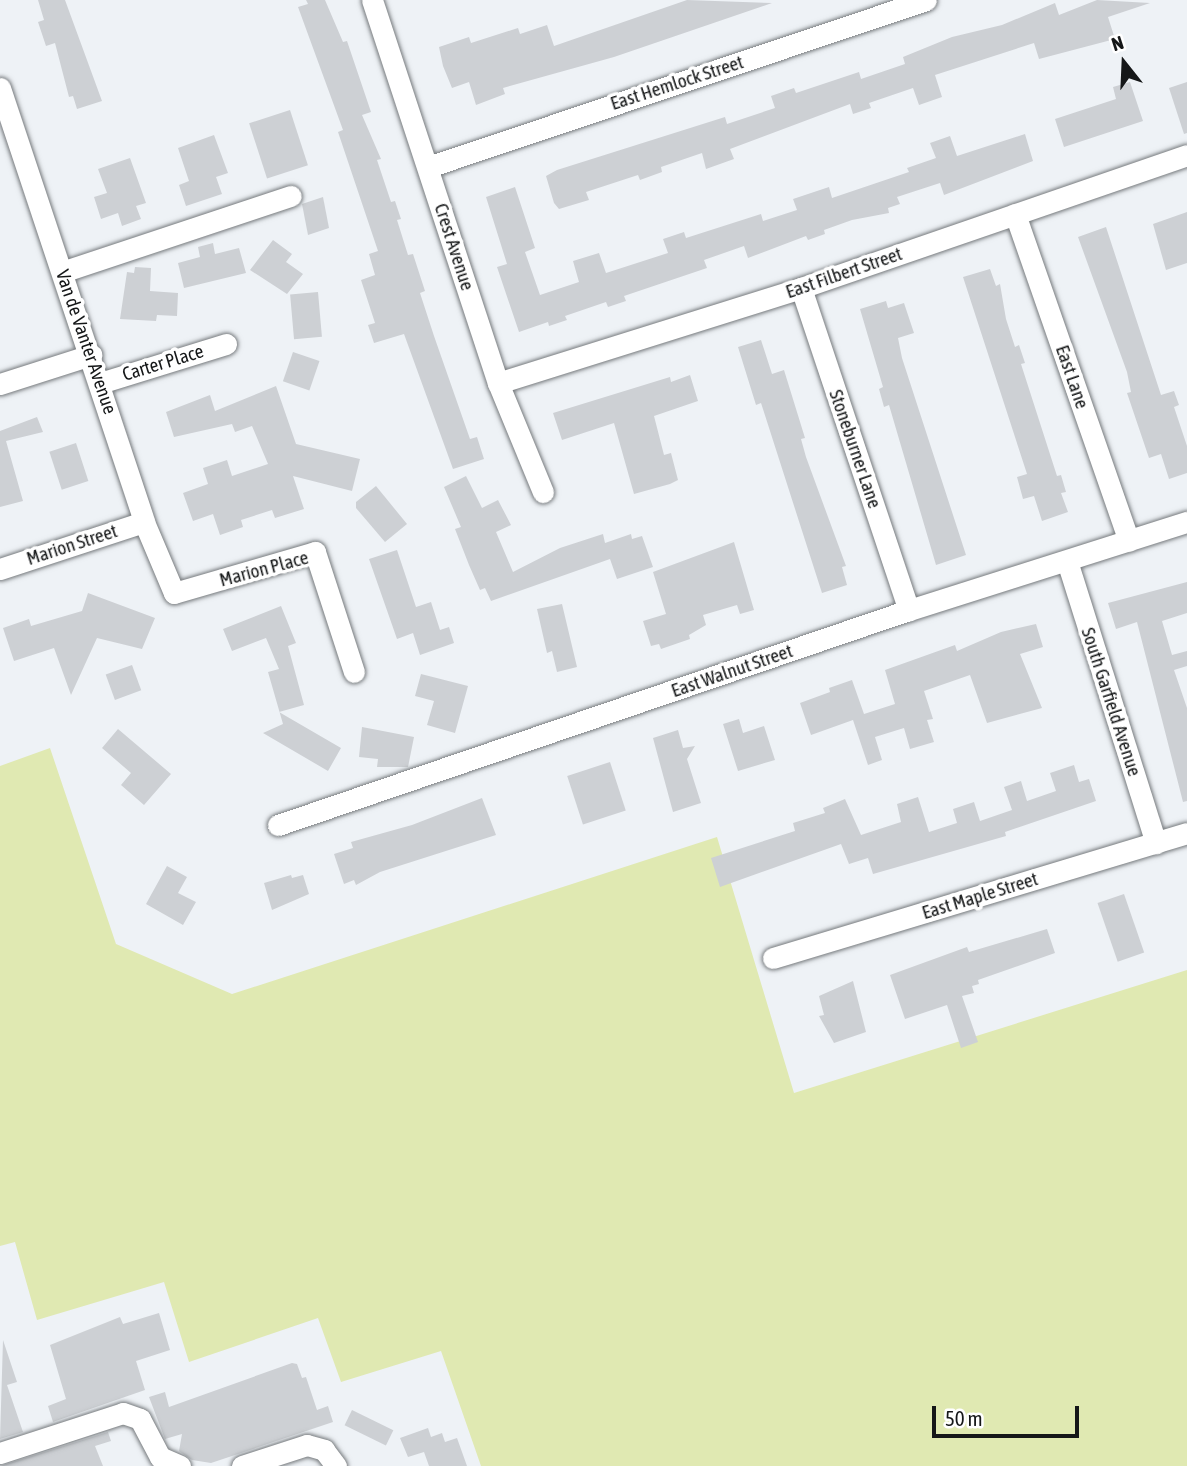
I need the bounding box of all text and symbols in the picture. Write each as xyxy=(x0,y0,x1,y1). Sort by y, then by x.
north arrow xyxy=(1089,28,1159,98)
text: N xyxy=(1109,31,1126,55)
street label: East Hemlock Street xyxy=(608,51,746,115)
street label: Crest Avenue xyxy=(429,201,479,293)
street label: East Filbert Street xyxy=(783,242,905,304)
street label: Van de Vanter Avenue xyxy=(51,267,121,417)
street label: Carter Place xyxy=(120,340,206,386)
street label: East Lane xyxy=(1051,342,1093,412)
street label: Stoneburner Lane xyxy=(824,387,886,511)
street label: Marion Street xyxy=(24,520,120,570)
street label: Marion Place xyxy=(217,546,311,592)
street label: South Garfield Avenue xyxy=(1076,625,1146,779)
street label: East Walnut Street xyxy=(668,640,796,702)
street label: East Maple Street xyxy=(919,868,1041,924)
scale bar xyxy=(935,1392,1082,1436)
text: 50 m xyxy=(945,1406,983,1430)

